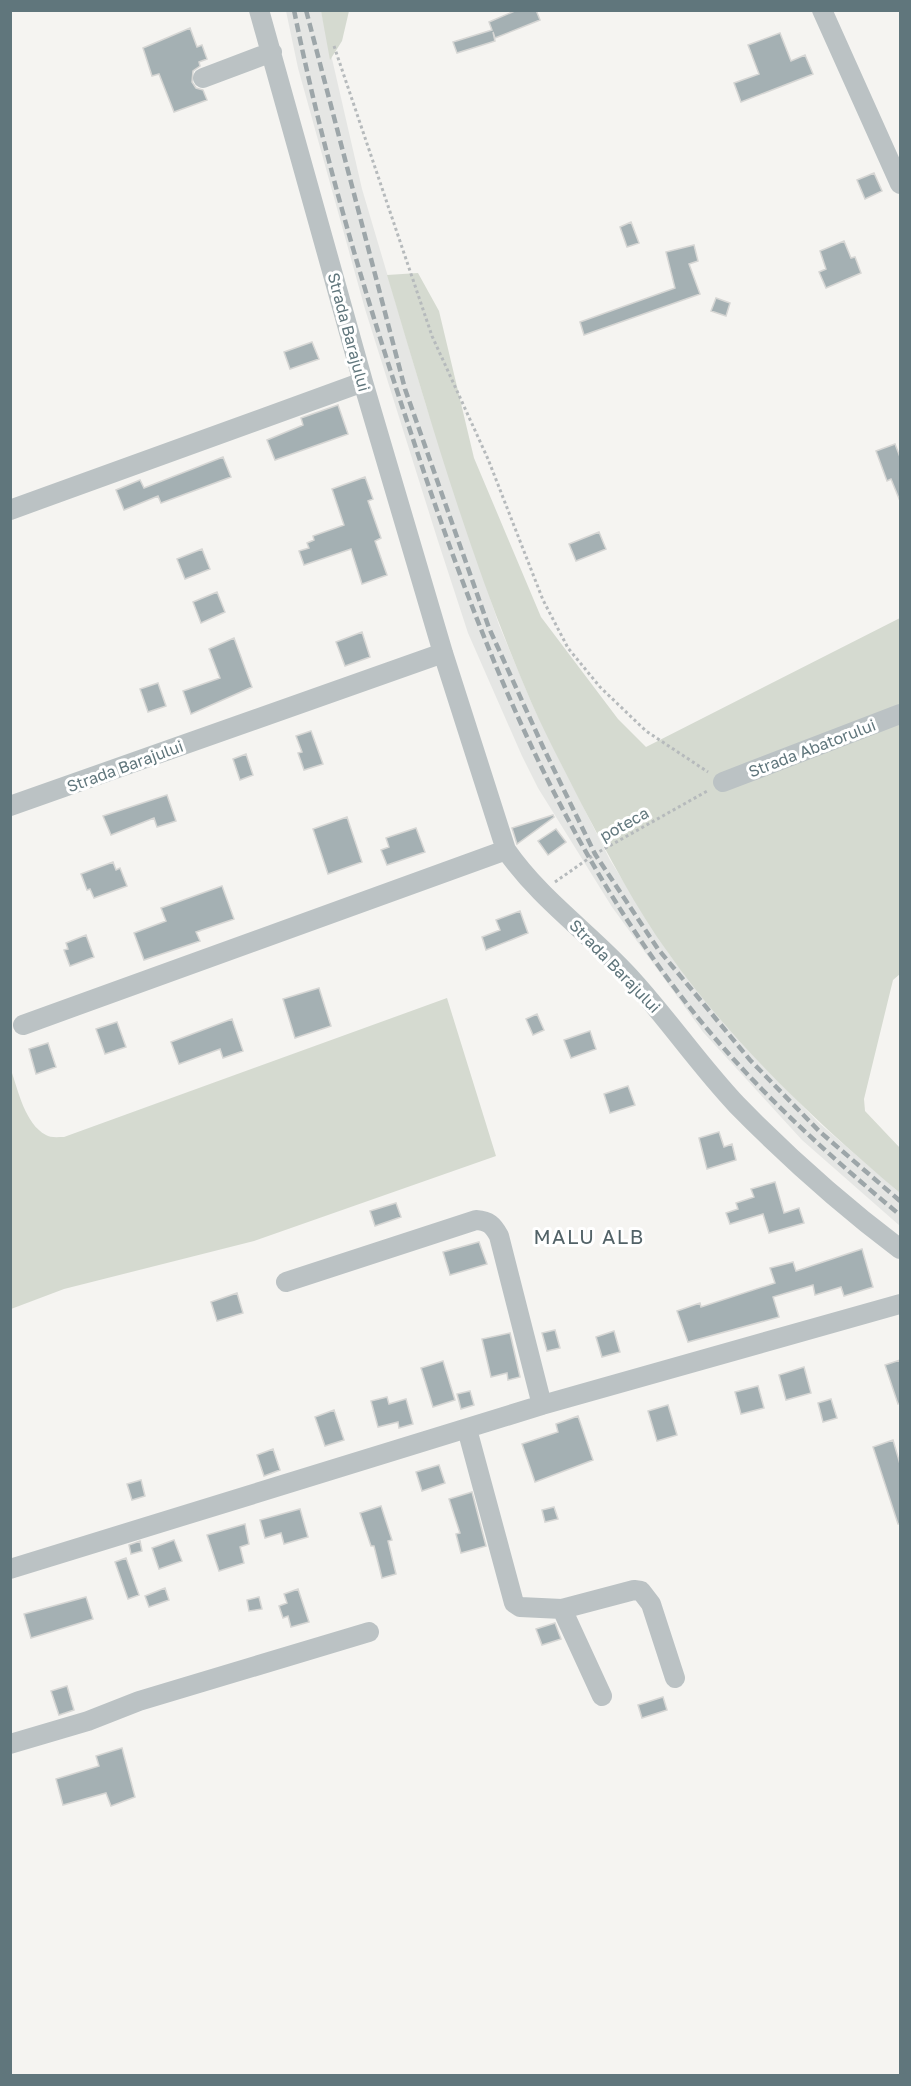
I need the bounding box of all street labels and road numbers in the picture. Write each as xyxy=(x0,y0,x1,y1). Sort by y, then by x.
street label: Strada Barajului xyxy=(324,270,374,394)
street label: Strada Abatorului xyxy=(746,715,878,781)
street label: Strada Barajului xyxy=(64,736,186,796)
street label: poteca xyxy=(596,802,652,846)
street label: Strada Barajului xyxy=(565,915,665,1017)

